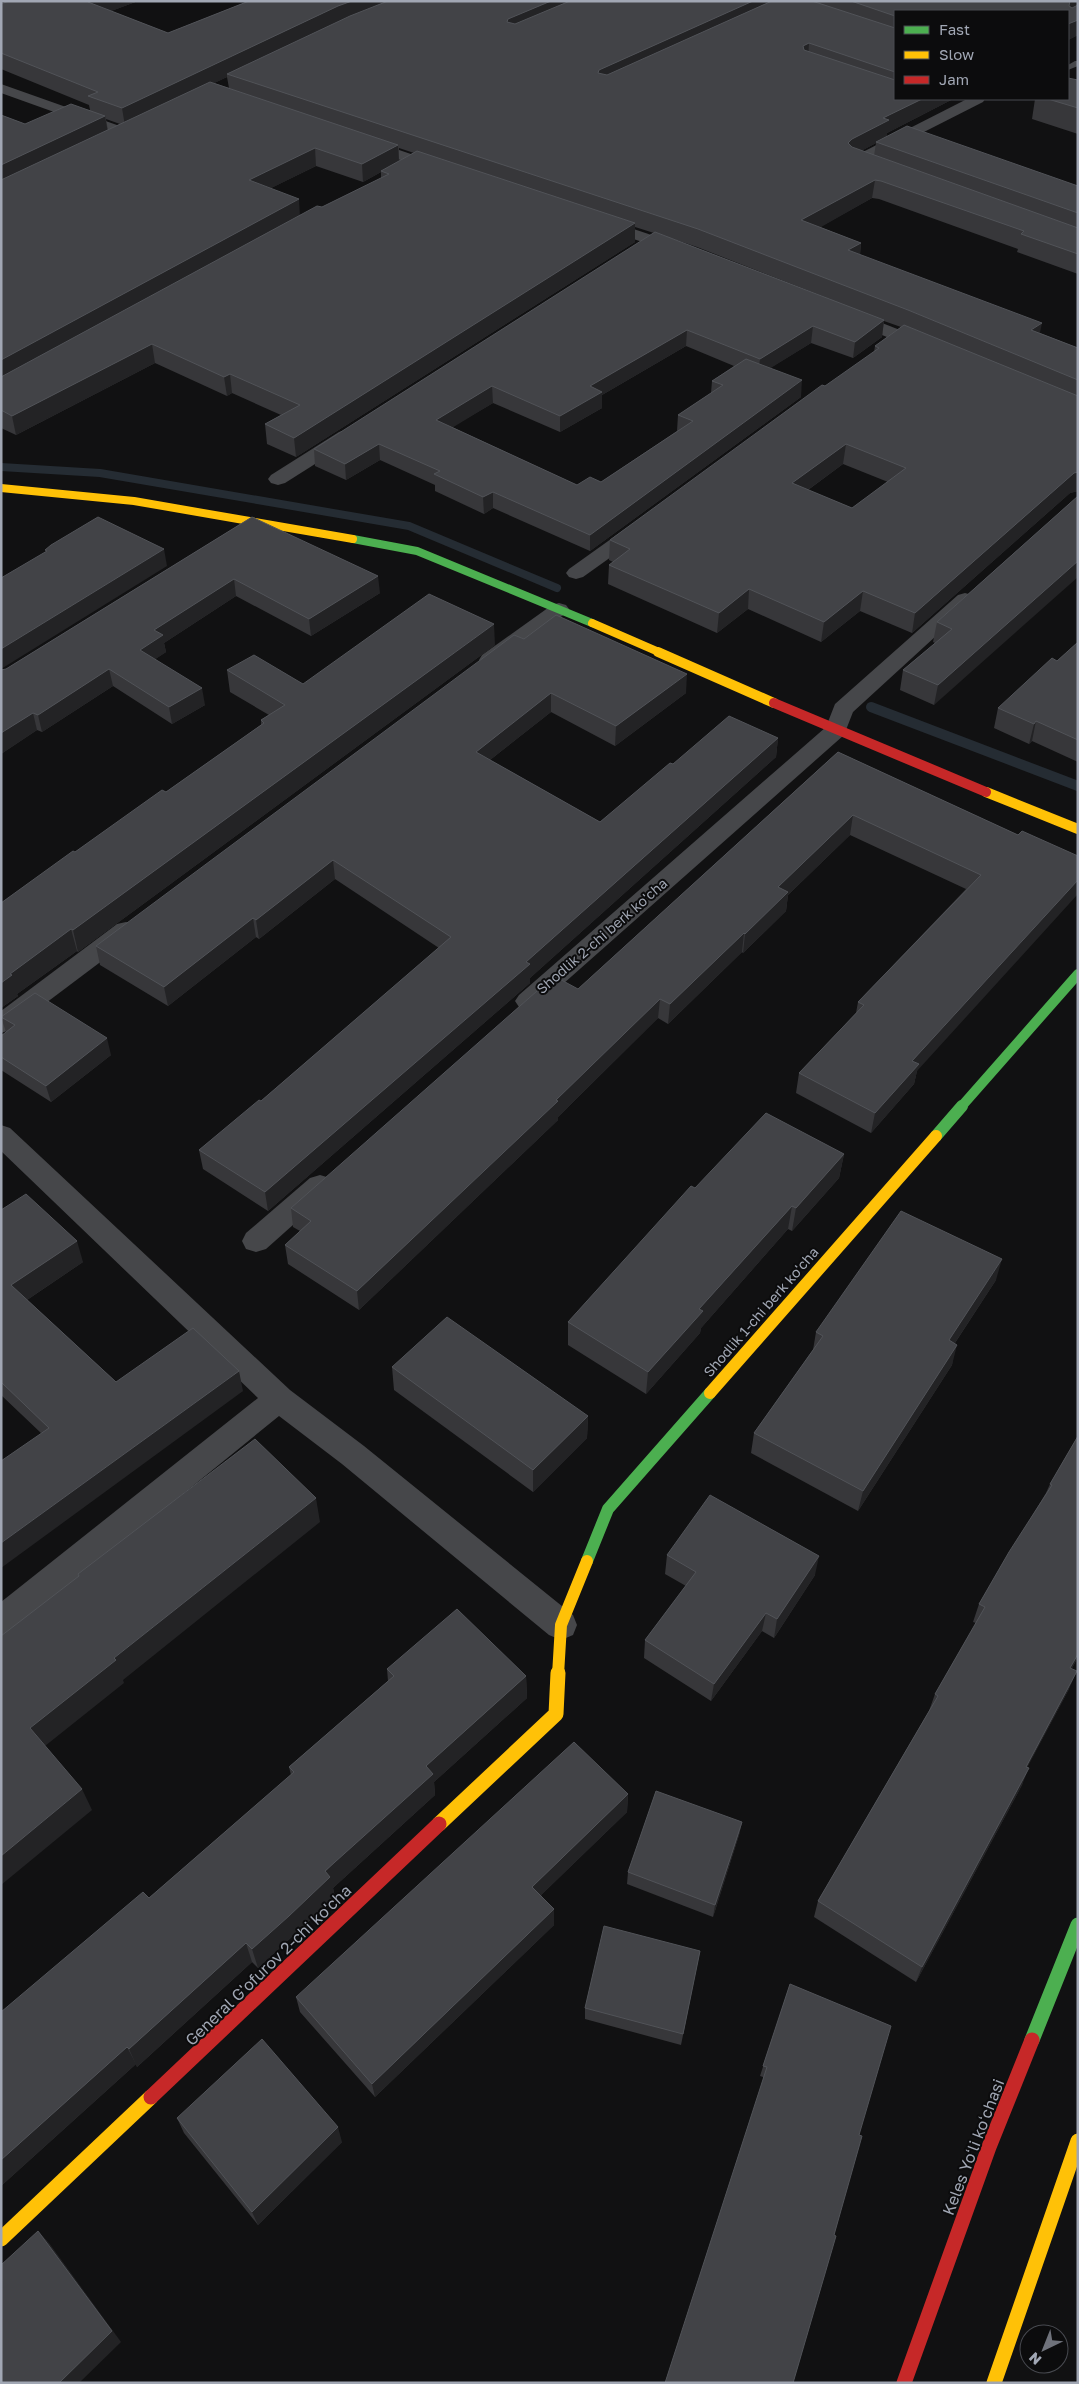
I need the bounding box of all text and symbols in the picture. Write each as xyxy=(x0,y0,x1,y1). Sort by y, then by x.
legend xyxy=(894,10,1069,100)
text: Fast xyxy=(939,20,970,38)
text: Slow xyxy=(939,45,974,63)
text: Jam xyxy=(939,70,969,88)
street label: Shodlik 2-chi berk ko'cha xyxy=(533,874,671,997)
street label: Shodlik 1-chi berk ko'cha xyxy=(700,1243,822,1380)
street label: General G'ofurov 2-chi ko'cha xyxy=(181,1880,355,2050)
street label: Keles Yoʻli koʻchasi xyxy=(938,2076,1008,2218)
north arrow xyxy=(1019,2324,1069,2374)
text: N xyxy=(1025,2349,1044,2369)

